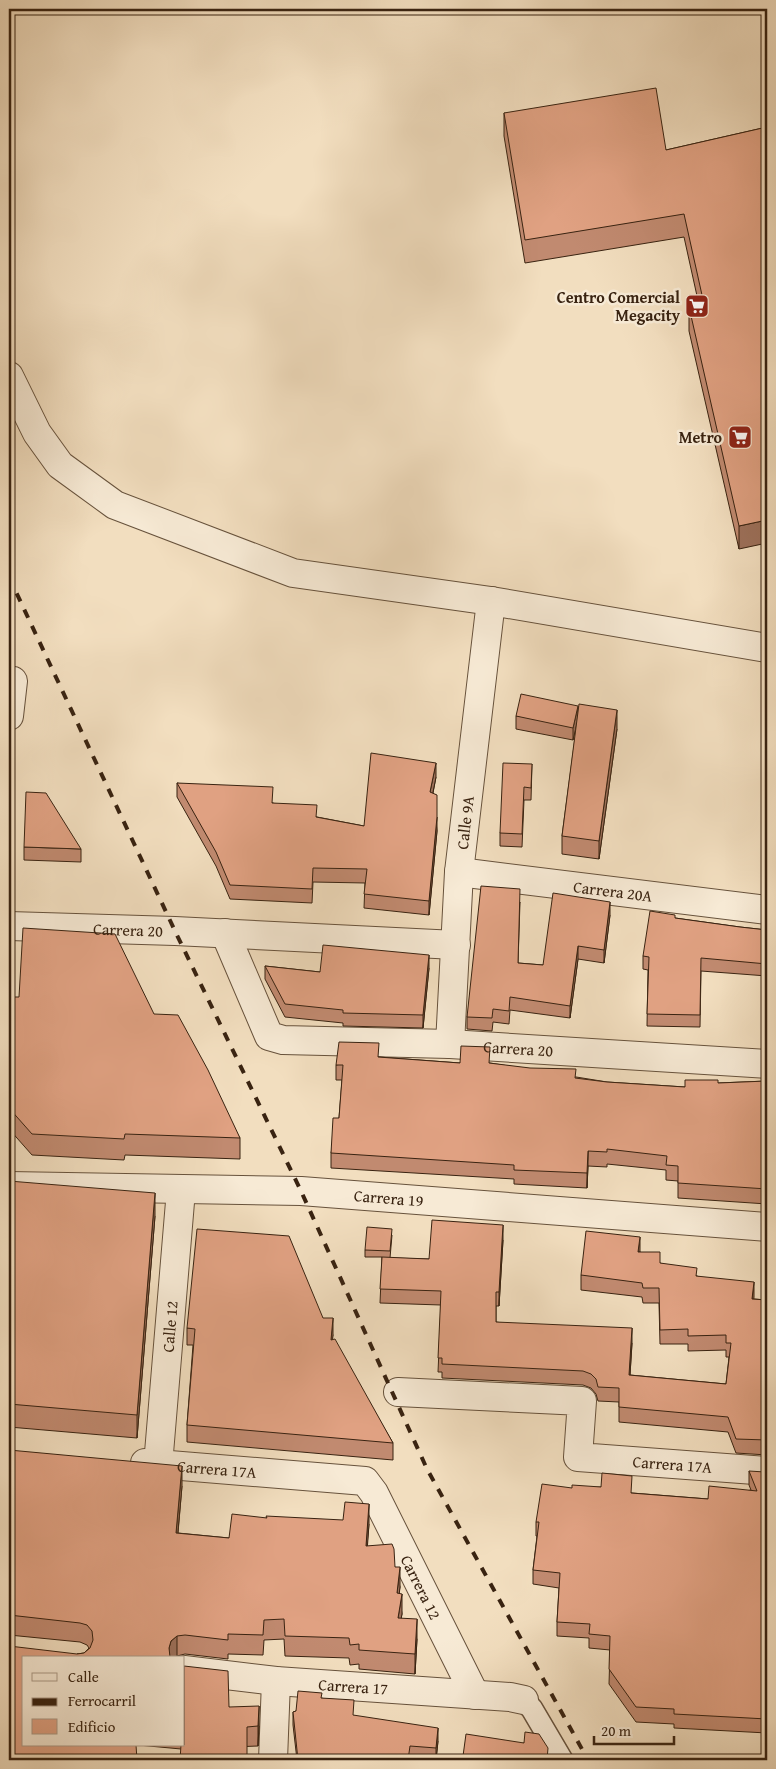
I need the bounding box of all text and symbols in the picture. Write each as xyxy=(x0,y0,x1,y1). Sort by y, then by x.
place label: Centro Comercial Megacity xyxy=(557,285,681,327)
supermarket icon: Centro Comercial Megacity xyxy=(684,293,710,319)
supermarket icon: Metro xyxy=(727,424,753,450)
place label: Metro xyxy=(679,425,722,449)
street label: Calle 9A xyxy=(450,794,480,851)
street label: Carrera 20A xyxy=(572,874,654,908)
street label: Carrera 20 xyxy=(93,917,163,943)
street label: Carrera 20 xyxy=(483,1034,554,1062)
street label: Carrera 19 xyxy=(353,1183,425,1212)
street label: Calle 12 xyxy=(155,1300,184,1353)
street label: Carrera 17A xyxy=(632,1449,713,1479)
street label: Carrera 17A xyxy=(176,1454,258,1484)
street label: Carrera 12 xyxy=(395,1551,447,1624)
legend xyxy=(22,1656,185,1746)
text: Calle xyxy=(68,1666,99,1687)
street label: Carrera 17 xyxy=(318,1672,389,1701)
text: Ferrocarril xyxy=(68,1690,136,1711)
scale bar xyxy=(594,1714,674,1746)
text: Edificio xyxy=(68,1716,116,1737)
text: 20 m xyxy=(601,1720,632,1741)

